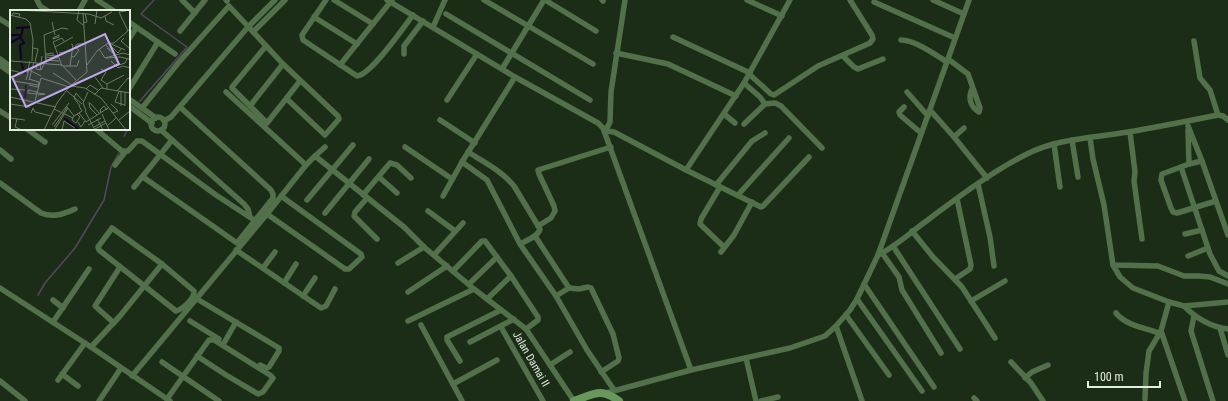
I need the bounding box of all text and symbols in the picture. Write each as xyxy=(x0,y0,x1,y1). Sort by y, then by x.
inset map xyxy=(10,10,130,130)
street label: Jalan Damai II xyxy=(510,329,552,389)
scale bar xyxy=(1088,363,1160,389)
text: 100 m xyxy=(1094,370,1124,384)

